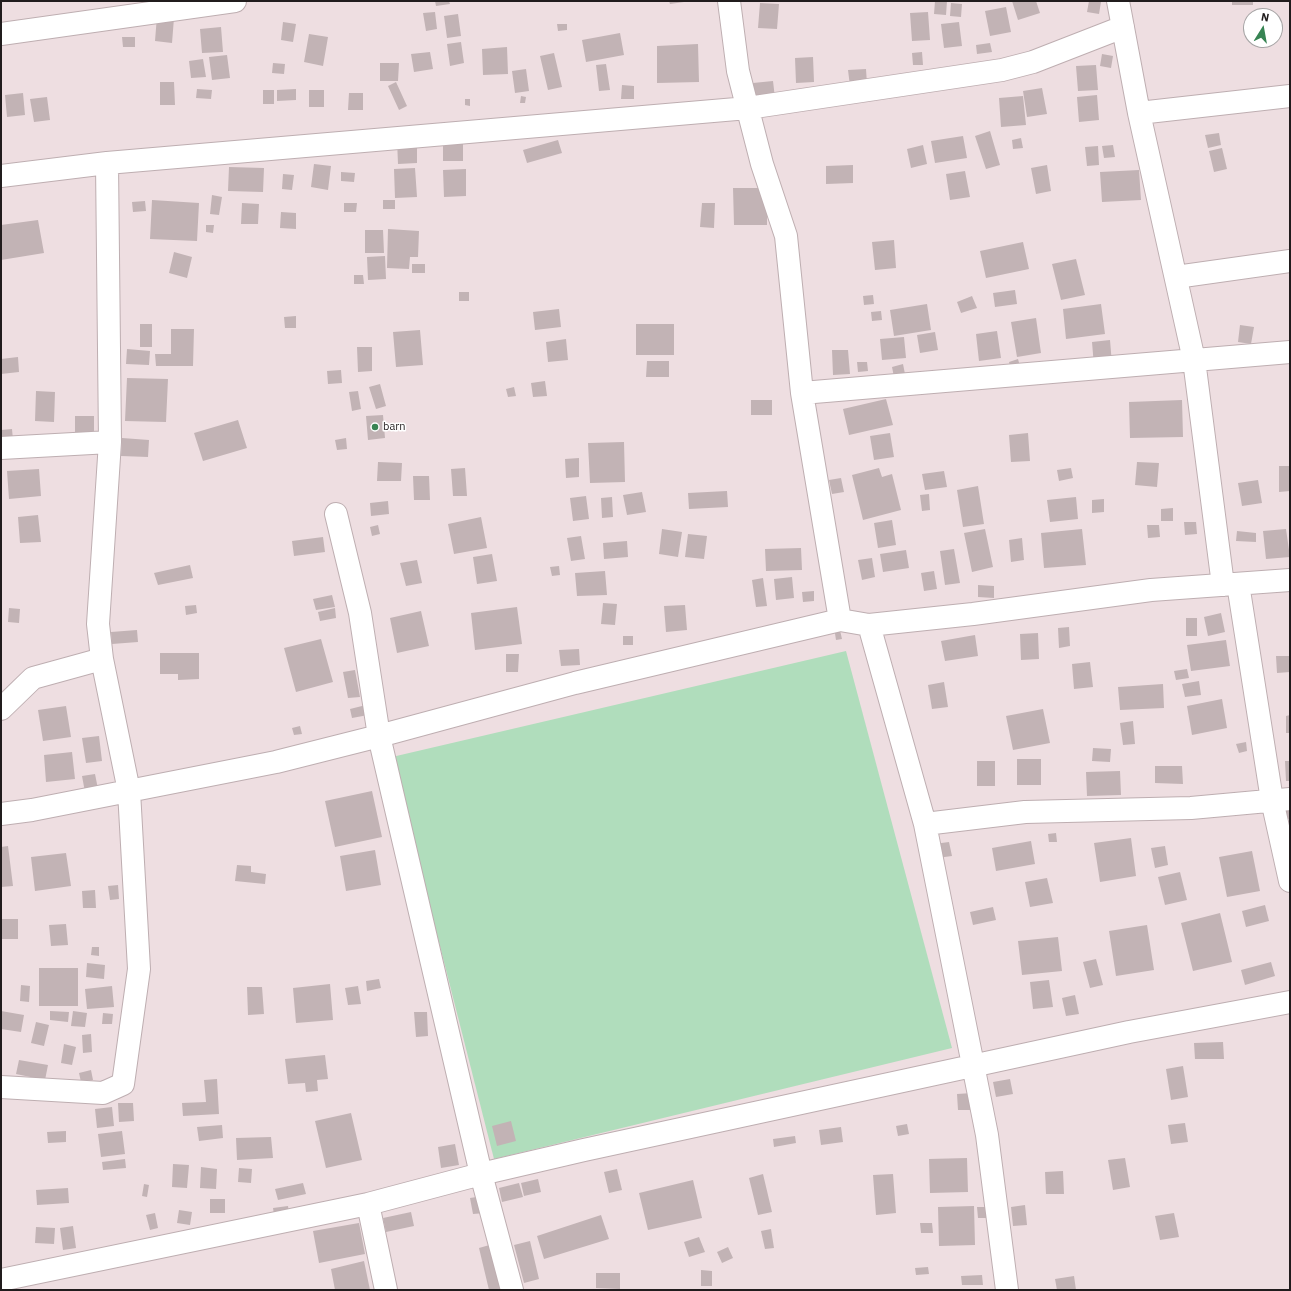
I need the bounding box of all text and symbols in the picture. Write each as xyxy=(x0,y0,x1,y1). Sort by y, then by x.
north arrow xyxy=(1243,8,1283,48)
text: N xyxy=(1260,10,1270,25)
place label: barn xyxy=(383,420,406,434)
marker: barn xyxy=(370,422,380,432)

